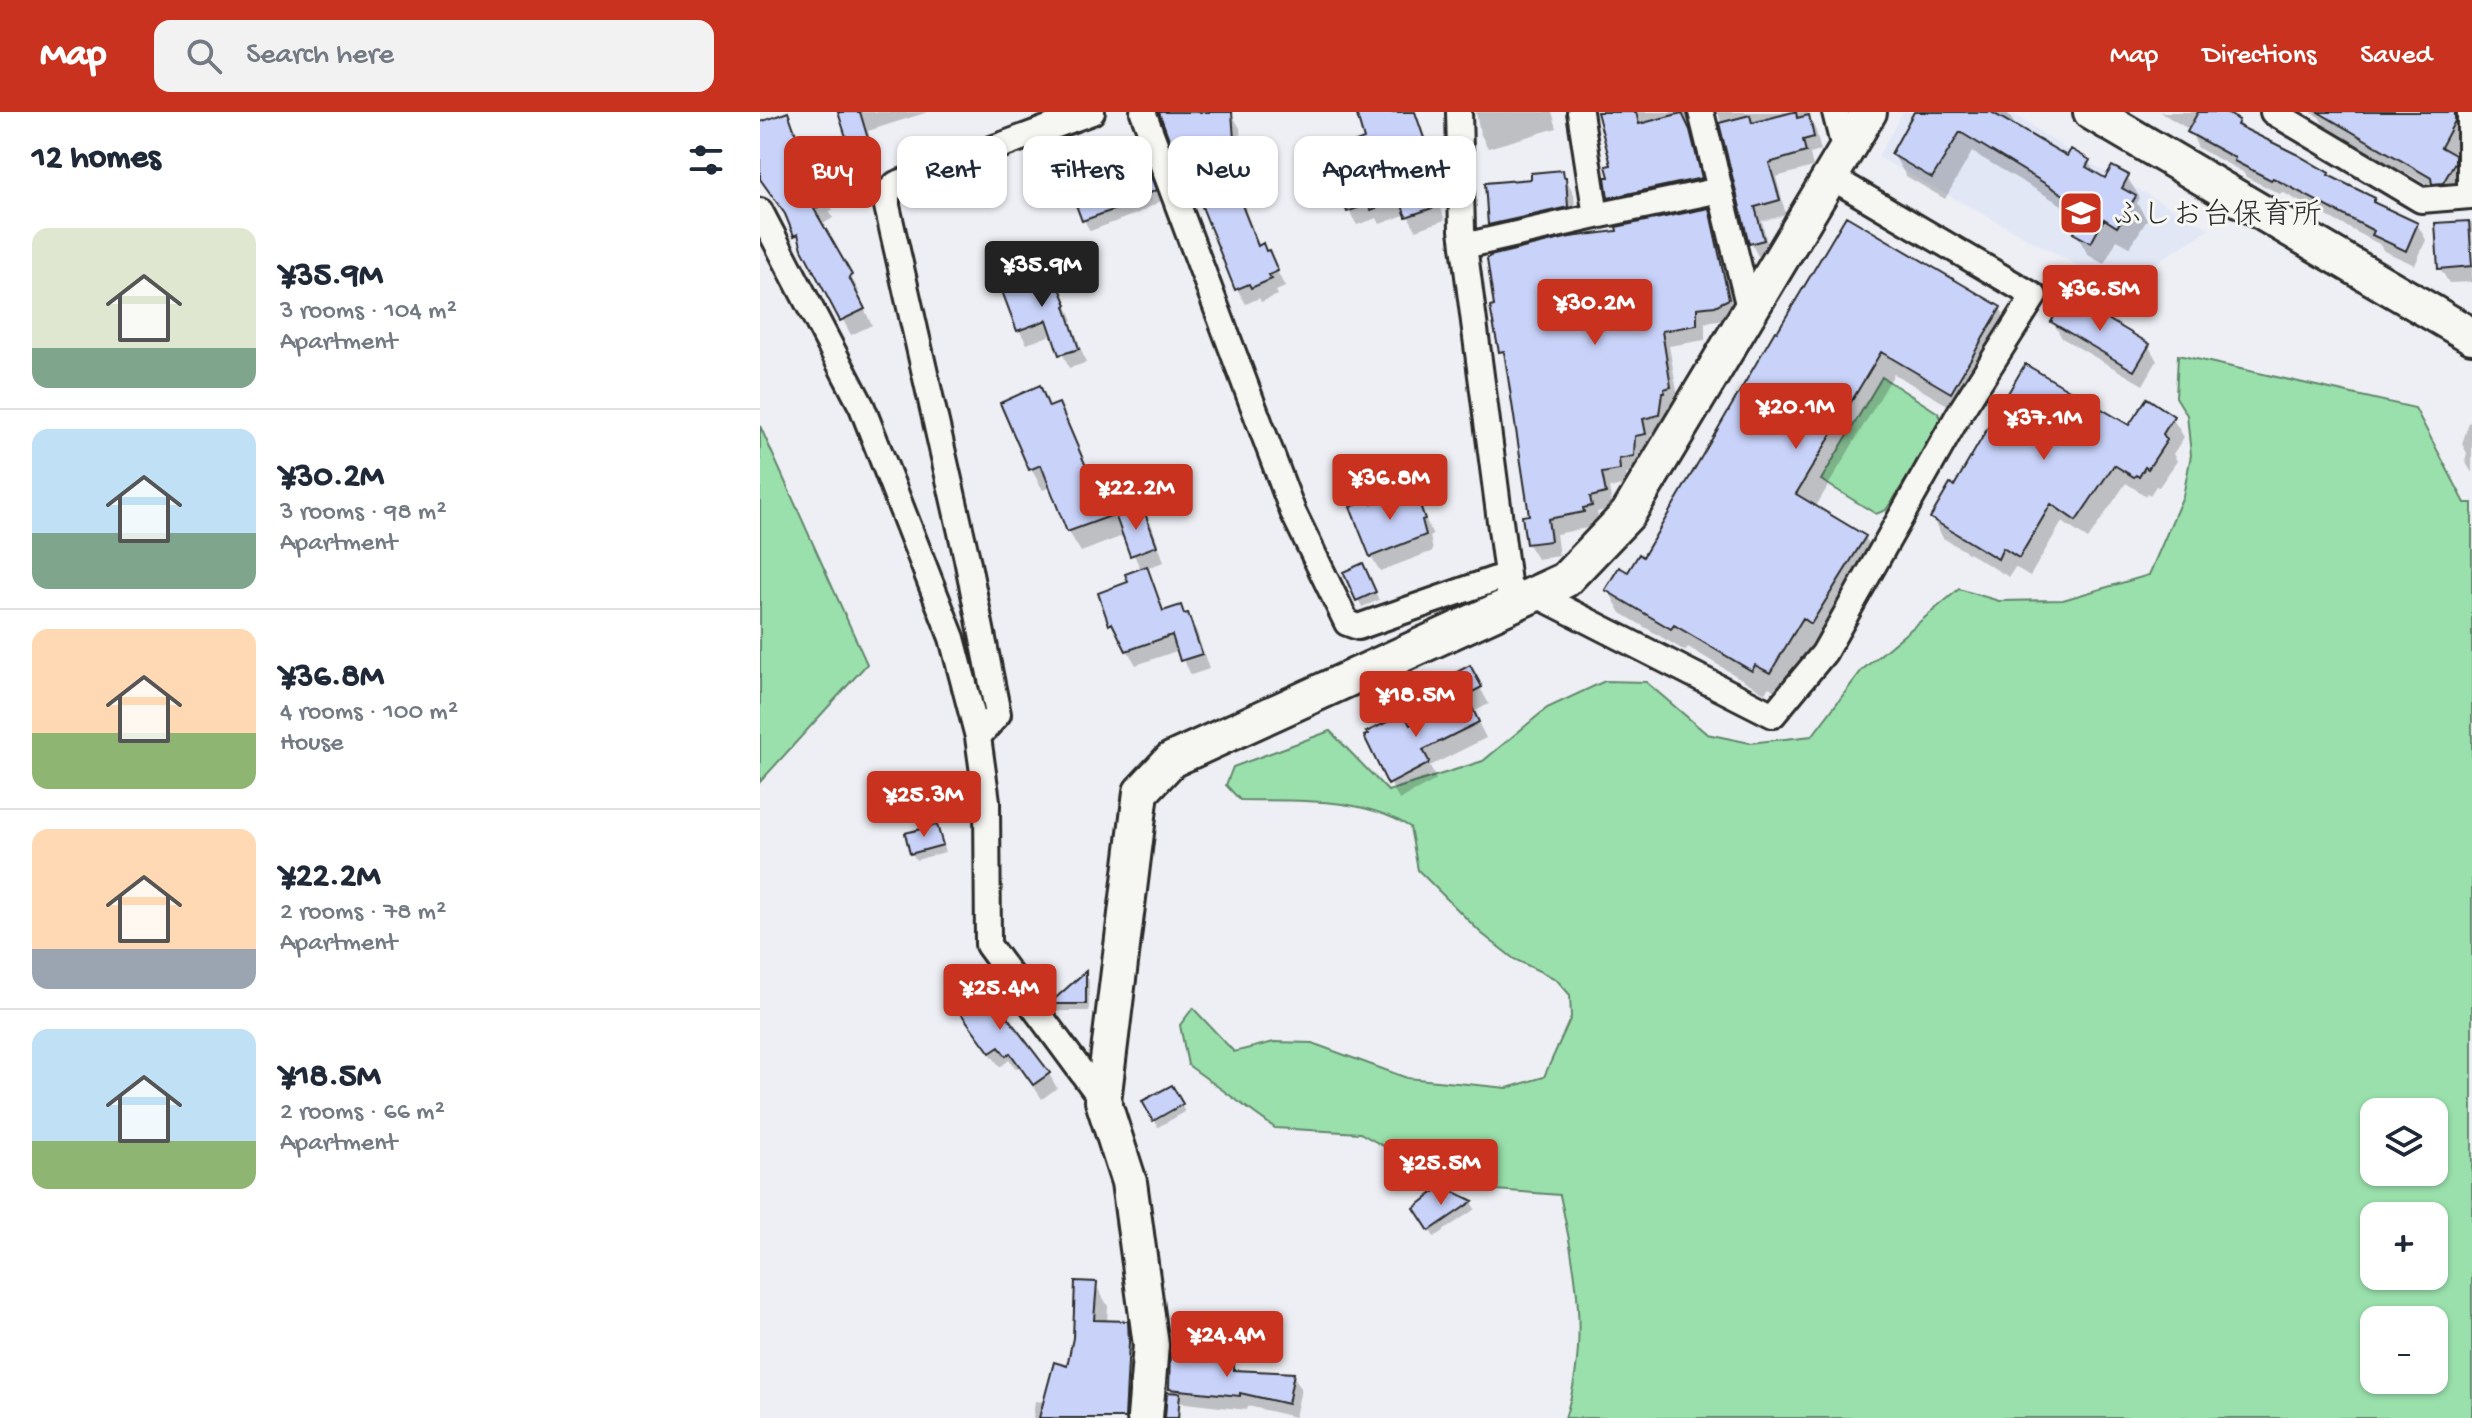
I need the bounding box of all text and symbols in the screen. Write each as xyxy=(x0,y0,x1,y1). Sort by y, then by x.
search box xyxy=(154,20,714,92)
text: Map xyxy=(40,34,106,78)
icon: search xyxy=(182,34,226,78)
text: Search here xyxy=(246,39,394,74)
text: Map xyxy=(2110,40,2158,73)
text: Directions xyxy=(2202,40,2316,73)
text: Saved xyxy=(2360,40,2432,73)
chip: Buy xyxy=(784,136,881,208)
chip: Rent xyxy=(897,136,1007,208)
chip: Filters xyxy=(1023,136,1152,208)
chip: New xyxy=(1168,136,1278,208)
chip: Apartment xyxy=(1294,136,1476,208)
icon: filters xyxy=(684,138,728,182)
text: 12 homes xyxy=(32,140,161,180)
school or university icon: ふしお台保育所 xyxy=(2057,189,2105,237)
place label: ふしお台保育所 xyxy=(2112,198,2322,235)
pin: ¥35.9M xyxy=(977,241,1107,309)
text: ¥35.9M xyxy=(1003,251,1081,282)
text: ¥35.9M xyxy=(280,257,383,297)
icon: home xyxy=(96,260,192,356)
pin: ¥36.5M xyxy=(2035,265,2165,333)
text: ¥36.5M xyxy=(2061,275,2139,306)
pin: ¥30.2M xyxy=(1530,279,1660,347)
text: ¥30.2M xyxy=(1555,289,1635,320)
text: 3 rooms · 104 m² xyxy=(280,297,457,328)
text: Apartment xyxy=(280,328,397,359)
pin: ¥20.1M xyxy=(1731,383,1861,451)
text: ¥20.1M xyxy=(1758,393,1834,424)
pin: ¥37.1M xyxy=(1979,394,2109,462)
text: ¥37.1M xyxy=(2006,404,2082,435)
pin: ¥36.8M xyxy=(1325,454,1455,522)
text: ¥30.2M xyxy=(280,458,384,498)
icon: home xyxy=(96,461,192,557)
pin: ¥22.2M xyxy=(1071,464,1201,532)
text: ¥36.8M xyxy=(1350,464,1430,495)
text: ¥22.2M xyxy=(1098,474,1174,505)
text: 3 rooms · 98 m² xyxy=(280,498,447,529)
text: Apartment xyxy=(280,529,397,560)
text: ¥36.8M xyxy=(280,658,384,698)
icon: home xyxy=(96,661,192,757)
pin: ¥18.5M xyxy=(1351,671,1481,739)
text: ¥18.5M xyxy=(1378,681,1454,712)
text: 4 rooms · 100 m² xyxy=(280,698,458,729)
text: House xyxy=(280,729,344,760)
pin: ¥25.3M xyxy=(859,771,989,839)
text: ¥25.3M xyxy=(885,781,963,812)
text: ¥22.2M xyxy=(280,858,380,898)
icon: home xyxy=(96,861,192,957)
text: 2 rooms · 78 m² xyxy=(280,898,446,929)
text: Apartment xyxy=(280,929,397,960)
pin: ¥25.4M xyxy=(935,964,1065,1032)
text: ¥25.4M xyxy=(962,974,1038,1005)
text: ¥18.5M xyxy=(280,1058,380,1098)
icon: home xyxy=(96,1061,192,1157)
text: 2 rooms · 66 m² xyxy=(280,1098,445,1129)
map controls xyxy=(2360,1098,2448,1394)
button: layers xyxy=(2360,1098,2448,1186)
text: Apartment xyxy=(280,1129,397,1160)
pin: ¥25.5M xyxy=(1376,1139,1506,1207)
text: ¥25.5M xyxy=(1402,1149,1480,1180)
button: + xyxy=(2360,1202,2448,1290)
button: − xyxy=(2360,1306,2448,1394)
pin: ¥24.4M xyxy=(1162,1311,1292,1379)
text: ¥24.4M xyxy=(1189,1321,1265,1352)

